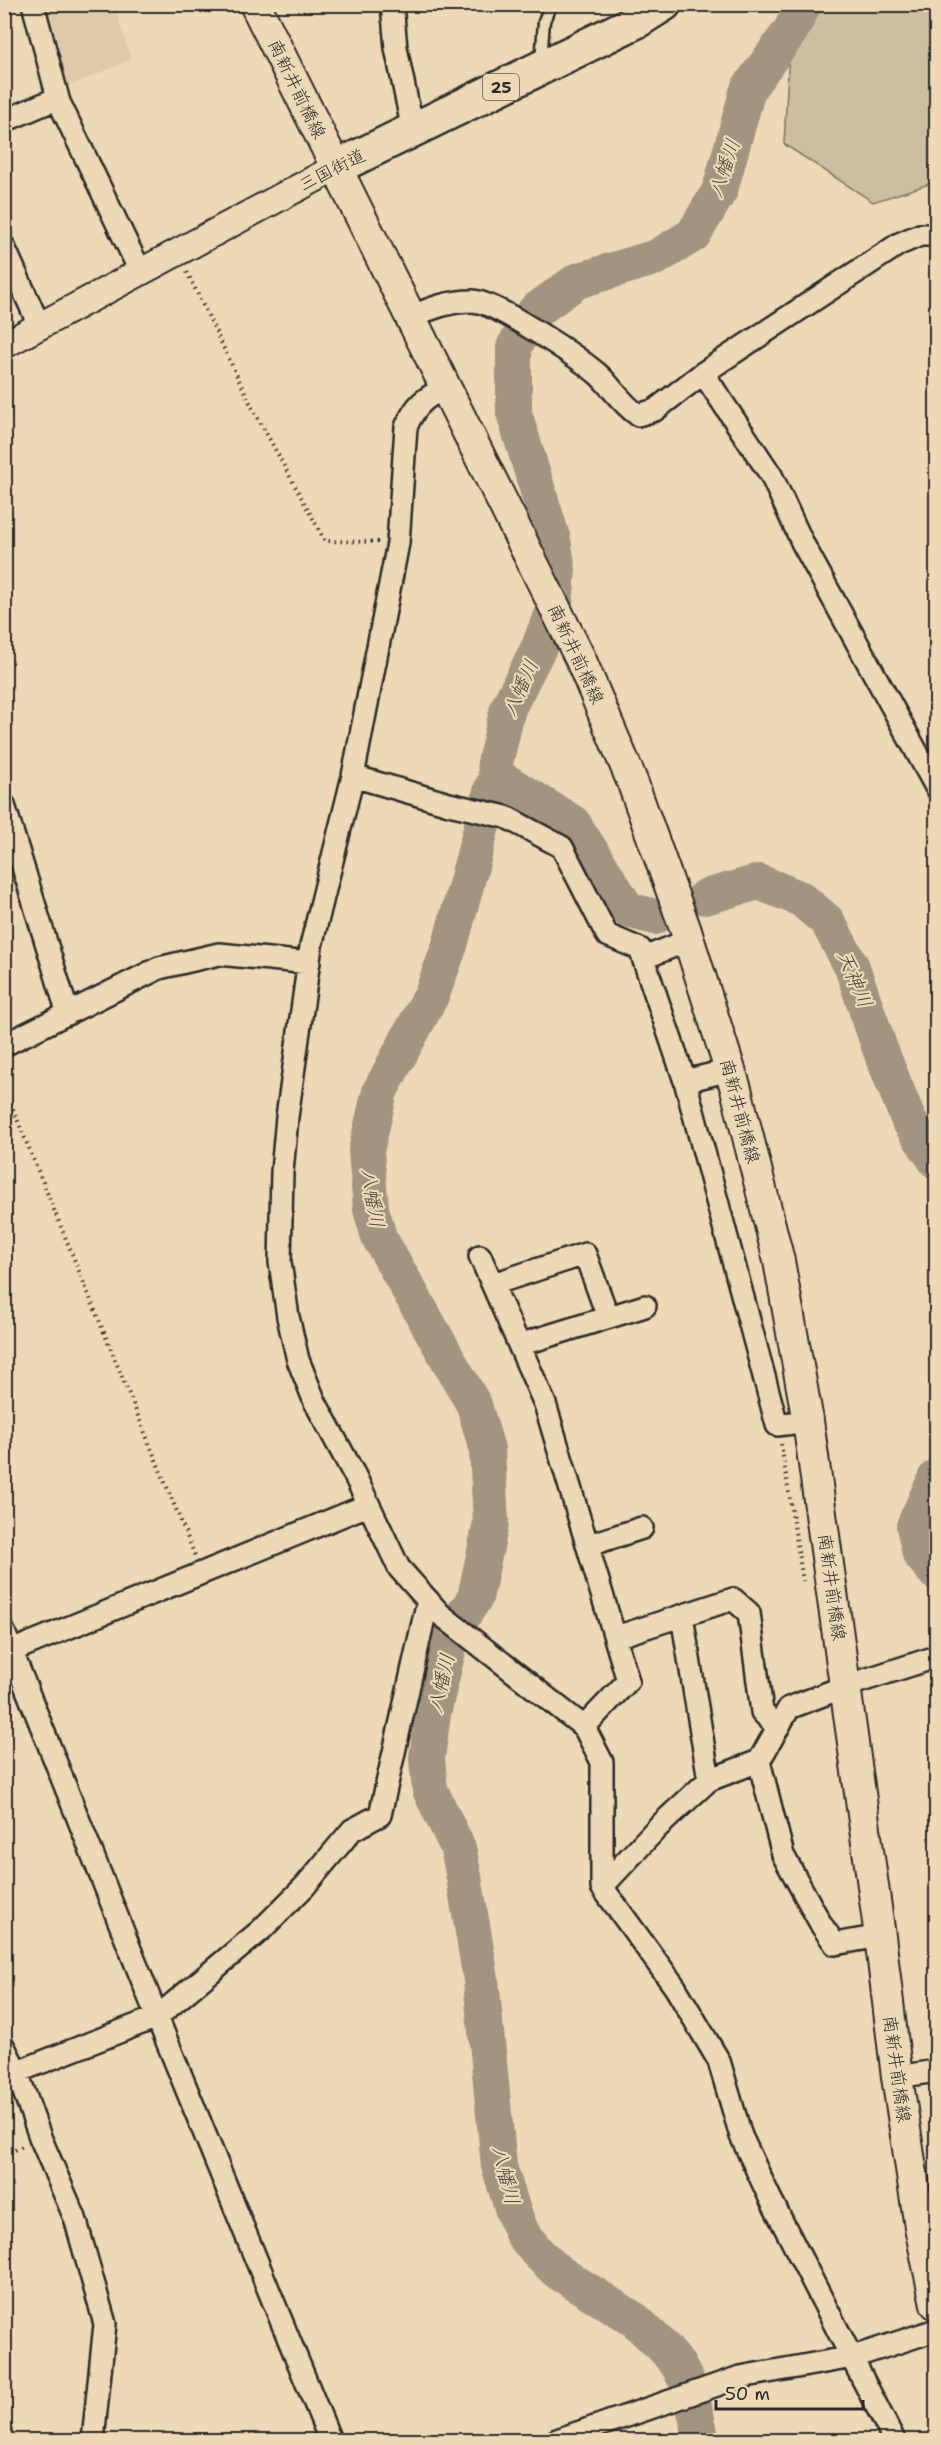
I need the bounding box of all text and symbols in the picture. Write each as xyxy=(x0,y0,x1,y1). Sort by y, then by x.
street label: 南新井前橋線 xyxy=(263,35,331,143)
road number: 25 xyxy=(483,74,519,100)
water label: 八幡川 xyxy=(702,135,746,201)
street label: 三国街道 xyxy=(294,143,370,197)
street label: 南新井前橋線 xyxy=(542,600,610,708)
water label: 八幡川 xyxy=(496,655,544,721)
water label: 天神川 xyxy=(831,946,879,1012)
street label: 南新井前橋線 xyxy=(714,1056,766,1166)
water label: 八幡川 xyxy=(355,1166,391,1230)
street label: 南新井前橋線 xyxy=(813,1532,851,1642)
water label: 八幡川 xyxy=(422,1651,460,1715)
street label: 南新井前橋線 xyxy=(878,2014,916,2124)
water label: 八幡川 xyxy=(486,2143,526,2207)
scale bar xyxy=(716,2373,863,2411)
text: 50 m xyxy=(725,2382,770,2406)

